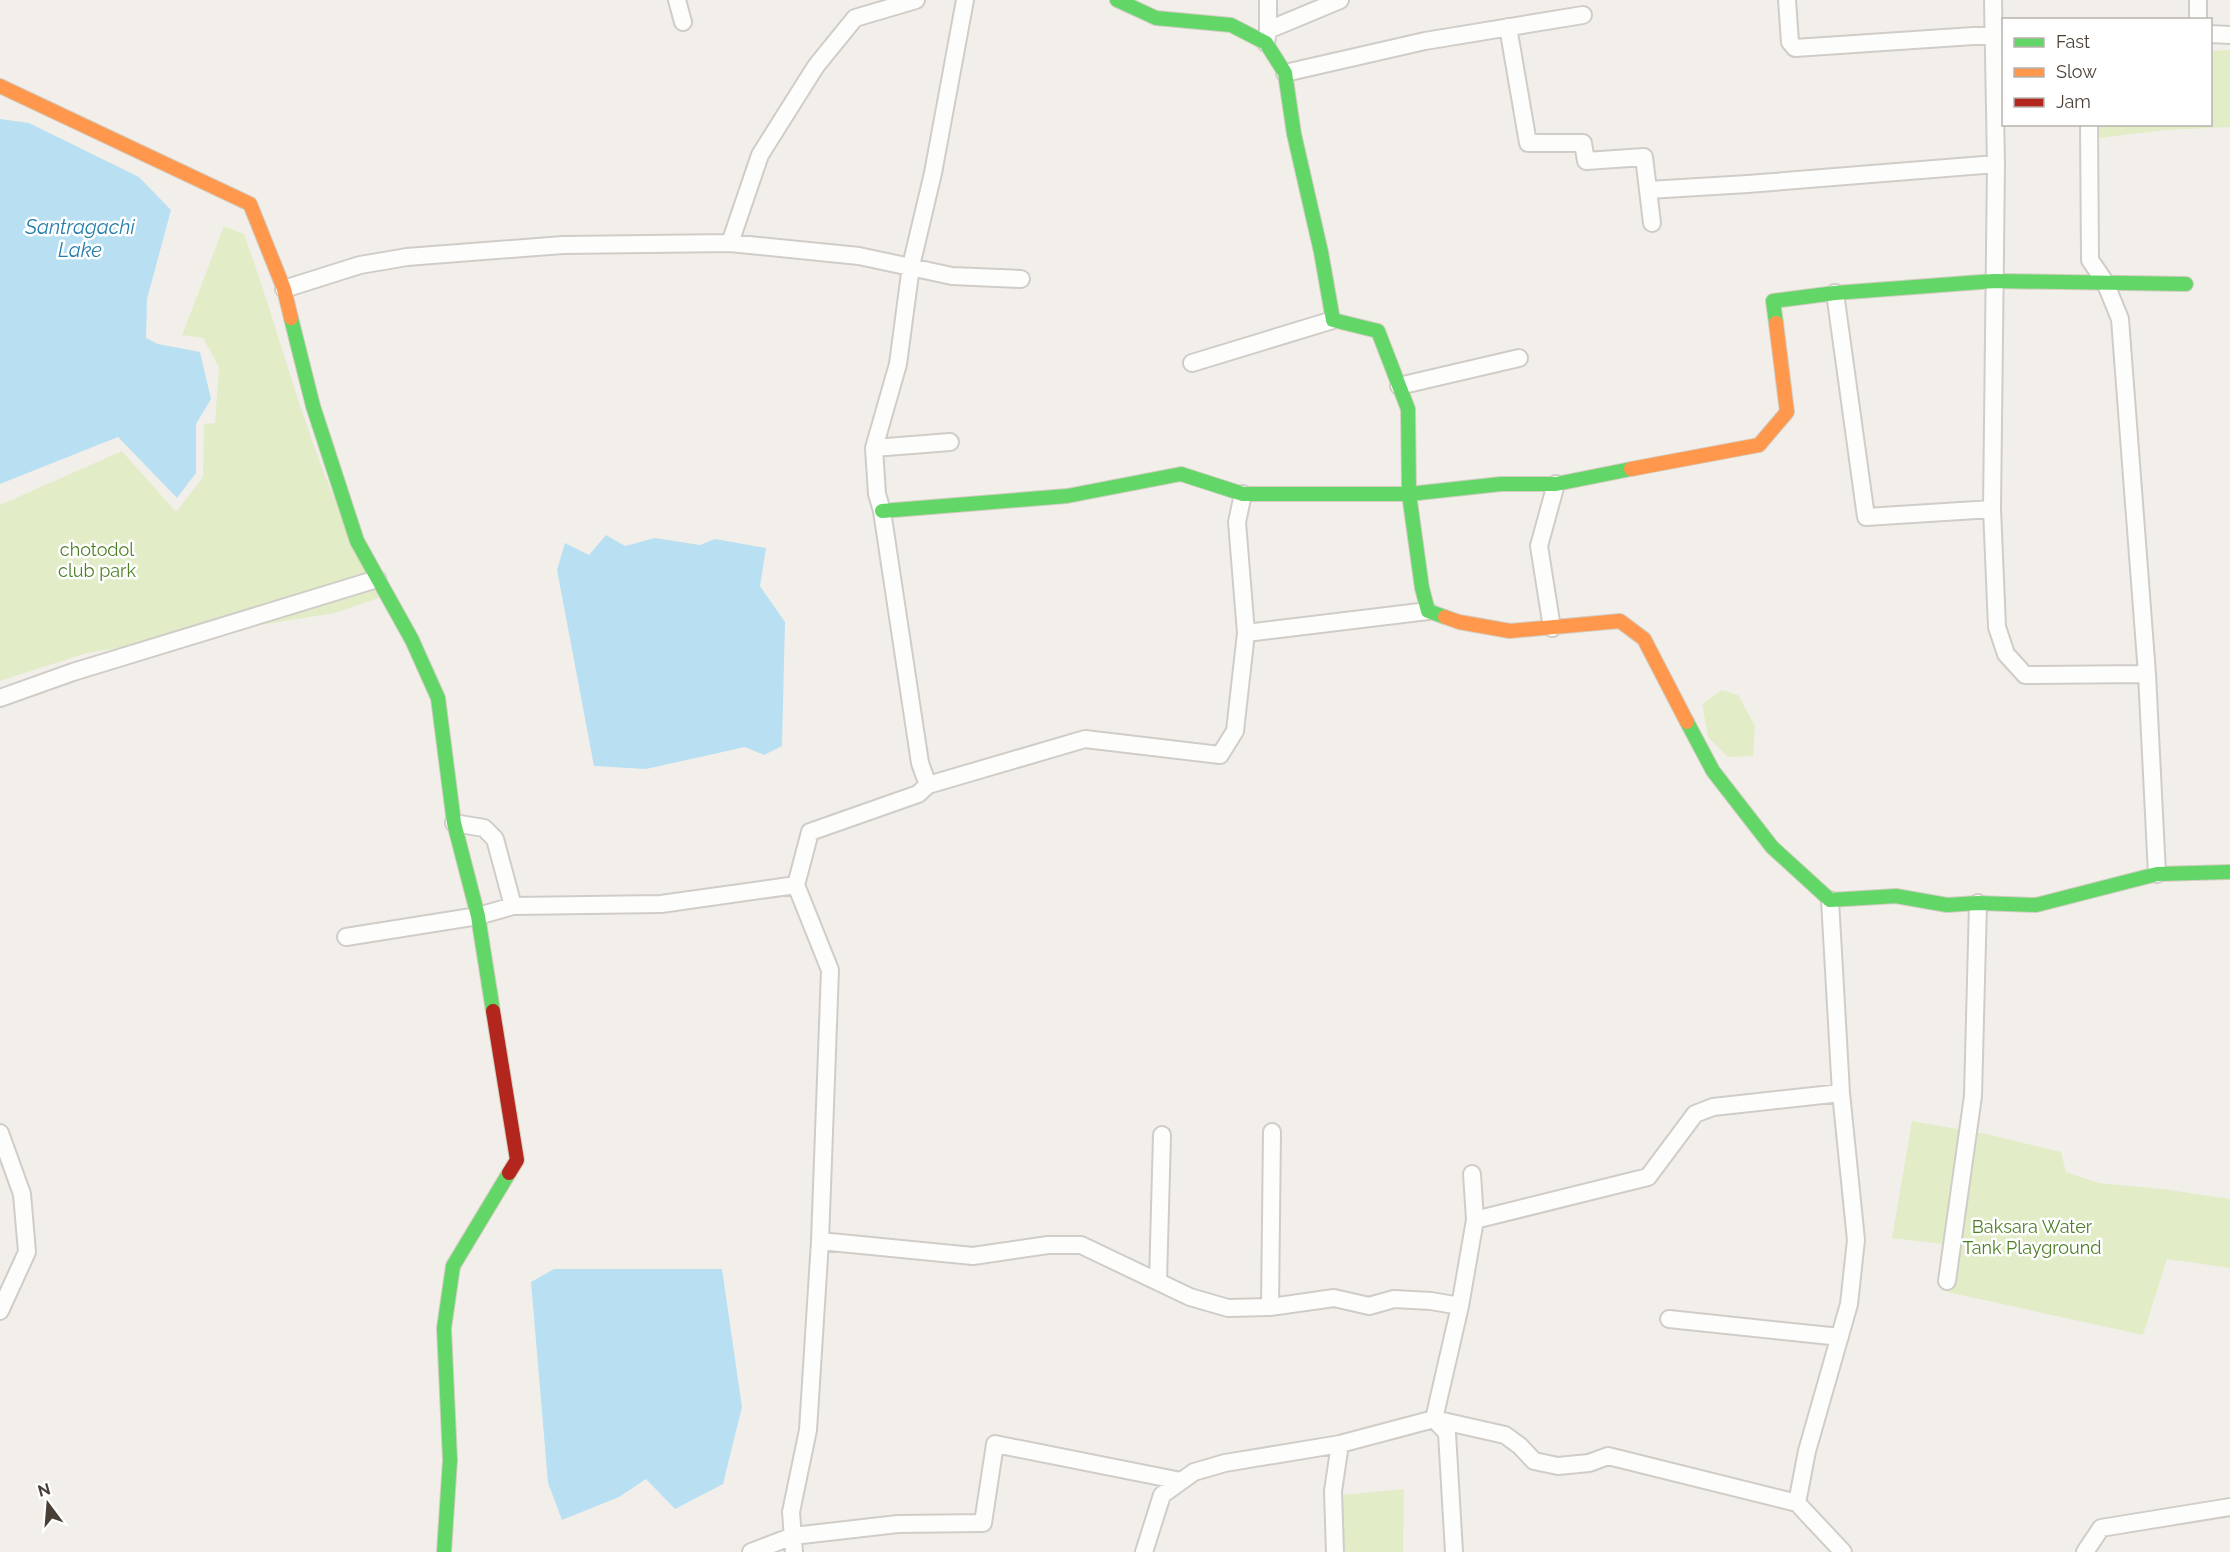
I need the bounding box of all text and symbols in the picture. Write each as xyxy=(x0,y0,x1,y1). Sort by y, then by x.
legend xyxy=(2002,18,2212,126)
text: Fast xyxy=(2056,31,2090,52)
text: Slow xyxy=(2056,61,2097,82)
text: Jam xyxy=(2056,91,2091,112)
water label: Santragachi Lake xyxy=(24,215,135,262)
park label: chotodol club park xyxy=(58,539,136,581)
park label: Baksara Water Tank Playground xyxy=(1963,1216,2101,1258)
north arrow xyxy=(18,1474,78,1534)
text: N xyxy=(36,1479,52,1501)

